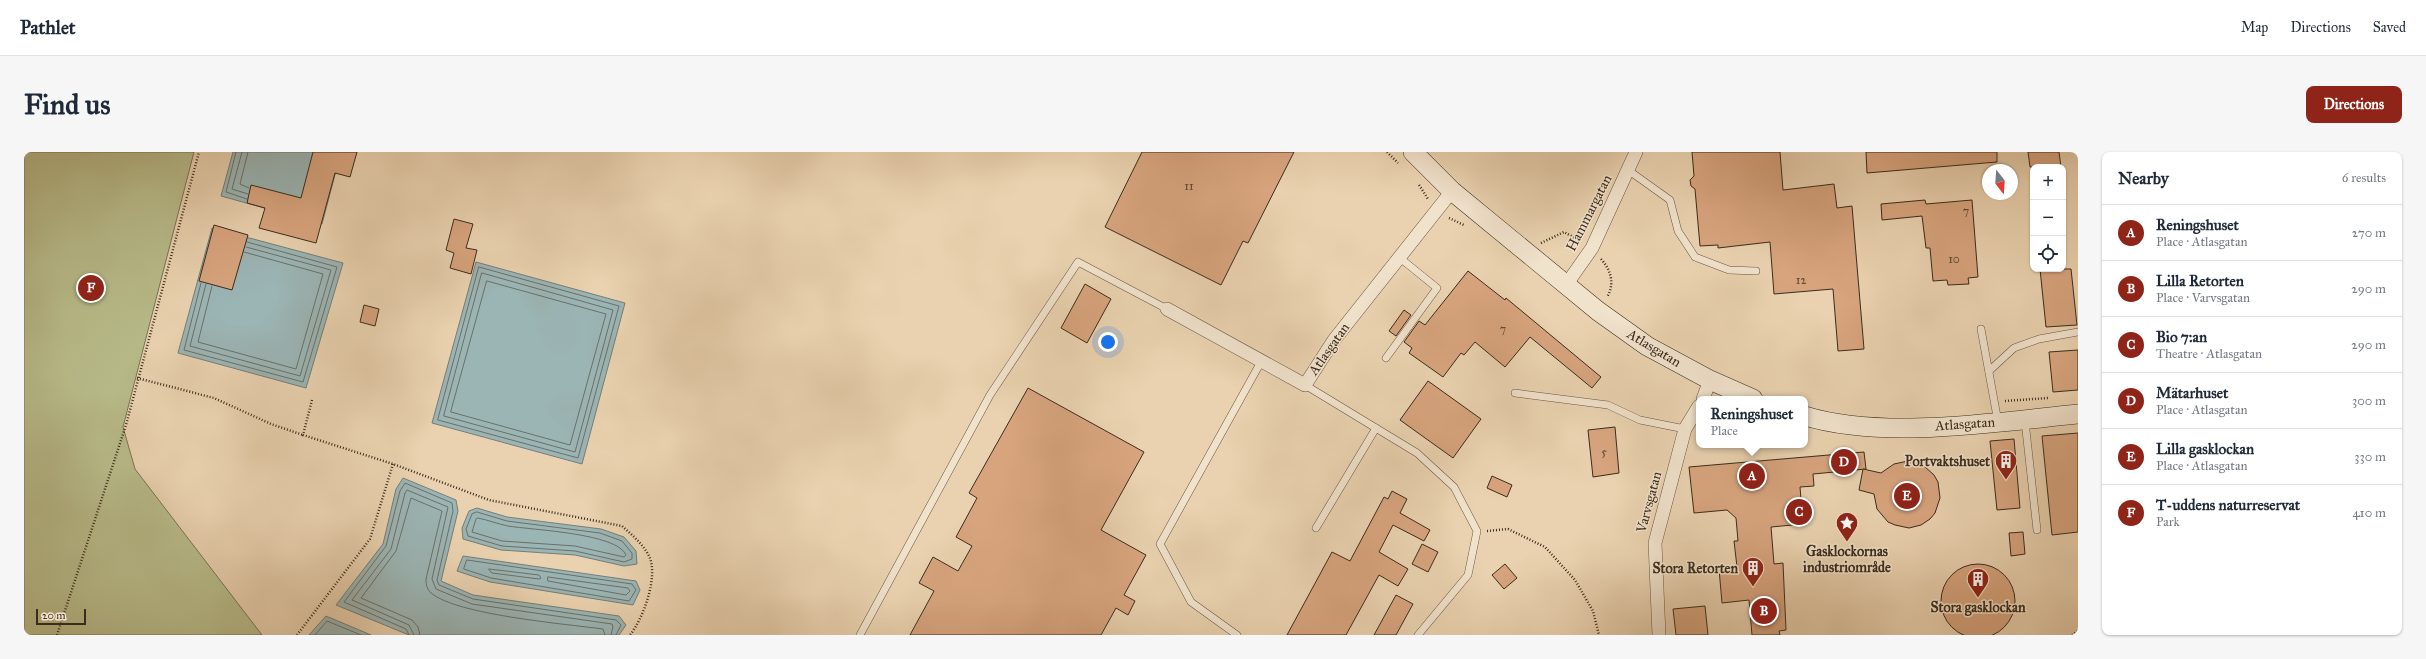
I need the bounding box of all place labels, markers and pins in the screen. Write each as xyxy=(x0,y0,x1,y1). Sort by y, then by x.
pin: F xyxy=(78,273,104,303)
pin: D xyxy=(1831,447,1857,477)
building icon: Portvaktshuset xyxy=(1993,448,2019,481)
place label: Portvaktshuset xyxy=(1905,453,1990,470)
pin: A xyxy=(1739,461,1765,491)
pin: E xyxy=(1894,481,1920,511)
pin: C xyxy=(1786,497,1812,527)
place icon: Gasklockornas industriområde xyxy=(1834,510,1860,543)
place label: Gasklockornas industriområde xyxy=(1803,543,1891,576)
building icon: Stora Retorten xyxy=(1740,555,1766,588)
place label: Stora Retorten xyxy=(1652,560,1738,577)
building icon: Stora gasklockan xyxy=(1965,566,1991,599)
pin: B xyxy=(1751,596,1777,626)
place label: Stora gasklockan xyxy=(1930,599,2026,617)

